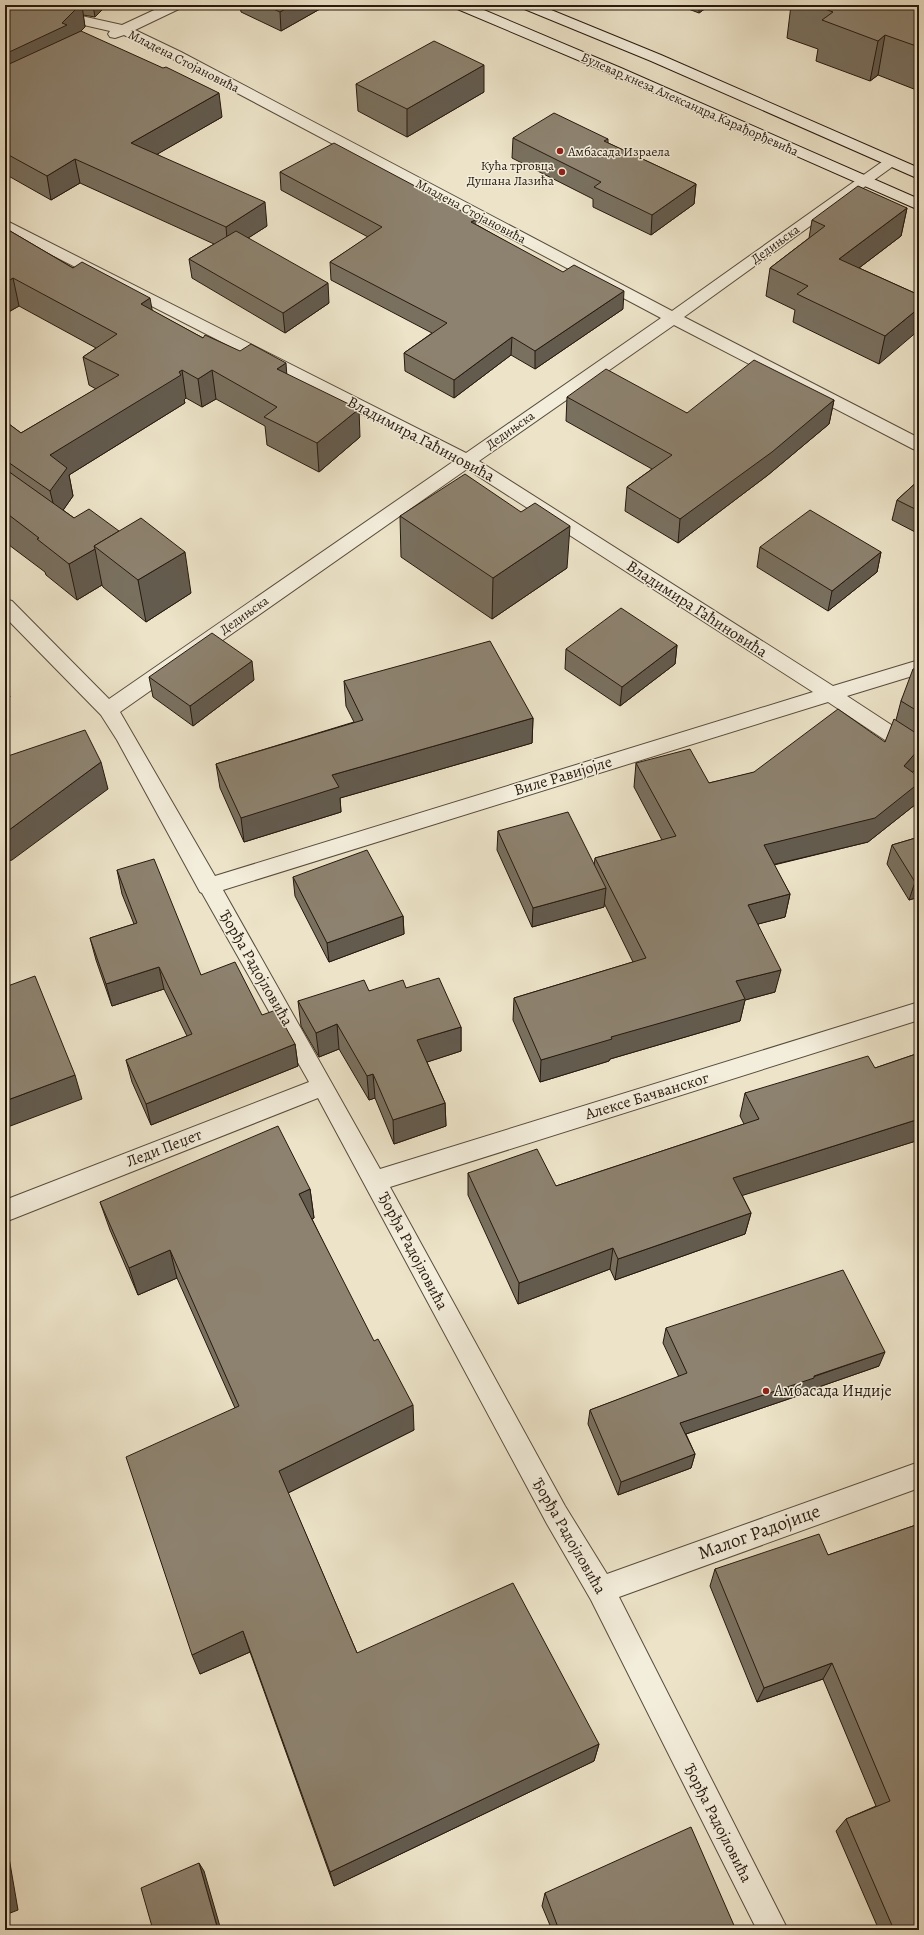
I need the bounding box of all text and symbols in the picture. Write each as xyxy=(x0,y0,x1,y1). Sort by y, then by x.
street label: Младена Стојановића xyxy=(126,26,242,96)
street label: Булевар кнеза Александра Карађорђевића xyxy=(579,48,801,160)
place label: Амбасада Израела xyxy=(567,143,670,160)
marker: Амбасада Израела xyxy=(555,146,565,156)
place label: Кућа трговца Душана Лазића xyxy=(467,157,554,189)
marker: Кућа трговца Душана Лазића xyxy=(557,167,567,177)
street label: Младена Стојановића xyxy=(413,175,529,247)
street label: Дедињска xyxy=(747,221,803,267)
street label: Владимира Гаћиновића xyxy=(344,391,499,487)
street label: Дедињска xyxy=(482,407,538,453)
street label: Владимира Гаћиновића xyxy=(622,555,772,663)
street label: Дедињска xyxy=(216,592,272,638)
street label: Виле Равијојле xyxy=(511,751,615,801)
street label: Ђорђа Радојловића xyxy=(214,906,298,1031)
street label: Алексе Бачванског xyxy=(581,1067,712,1126)
street label: Леди Пеџет xyxy=(123,1124,205,1172)
street label: Ђорђа Радојловића xyxy=(373,1188,454,1314)
place label: Амбасада Индије xyxy=(773,1380,892,1402)
marker: Амбасада Индије xyxy=(761,1386,771,1396)
street label: Ђорђа Радојловића xyxy=(527,1474,611,1599)
street label: Малог Радојице xyxy=(694,1498,824,1566)
street label: Ђорђа Радојловића xyxy=(679,1760,758,1887)

